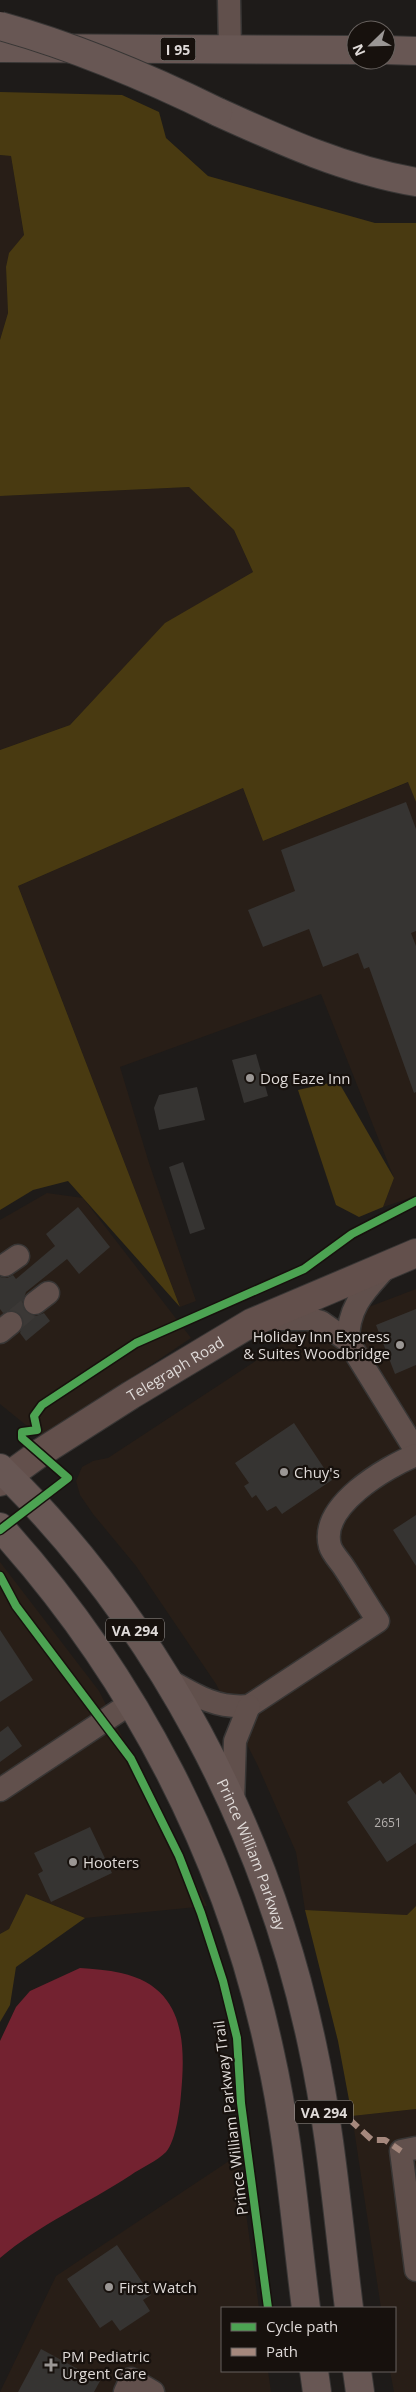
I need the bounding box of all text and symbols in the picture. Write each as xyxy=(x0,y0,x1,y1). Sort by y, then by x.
north arrow xyxy=(346,20,396,70)
road number: I 95 xyxy=(160,38,196,61)
text: N xyxy=(348,41,370,59)
place label: Dog Eaze Inn xyxy=(260,1068,351,1088)
marker: Dog Eaze Inn xyxy=(244,1072,256,1084)
place label: Holiday Inn Express & Suites Woodbridge xyxy=(243,1326,390,1363)
street label: Telegraph Road xyxy=(123,1332,227,1405)
marker: Holiday Inn Express & Suites Woodbridge xyxy=(394,1339,406,1351)
place label: Chuy's xyxy=(294,1462,340,1482)
marker: Chuy's xyxy=(278,1466,290,1478)
road number: VA 294 xyxy=(106,1618,164,1642)
street label: Prince William Parkway xyxy=(213,1775,291,1933)
house number: 2651 xyxy=(374,1814,402,1831)
place label: Hooters xyxy=(83,1852,139,1872)
marker: Hooters xyxy=(67,1856,79,1868)
street label: Prince William Parkway Trail xyxy=(208,2020,252,2216)
road number: VA 294 xyxy=(295,2100,353,2124)
place label: First Watch xyxy=(119,2277,197,2297)
marker: First Watch xyxy=(103,2281,115,2293)
legend xyxy=(221,2307,396,2372)
text: Cycle path xyxy=(266,2316,338,2336)
text: Path xyxy=(266,2341,298,2361)
place label: PM Pediatric Urgent Care xyxy=(62,2346,150,2383)
marker: PM Pediatric Urgent Care xyxy=(44,2358,58,2372)

